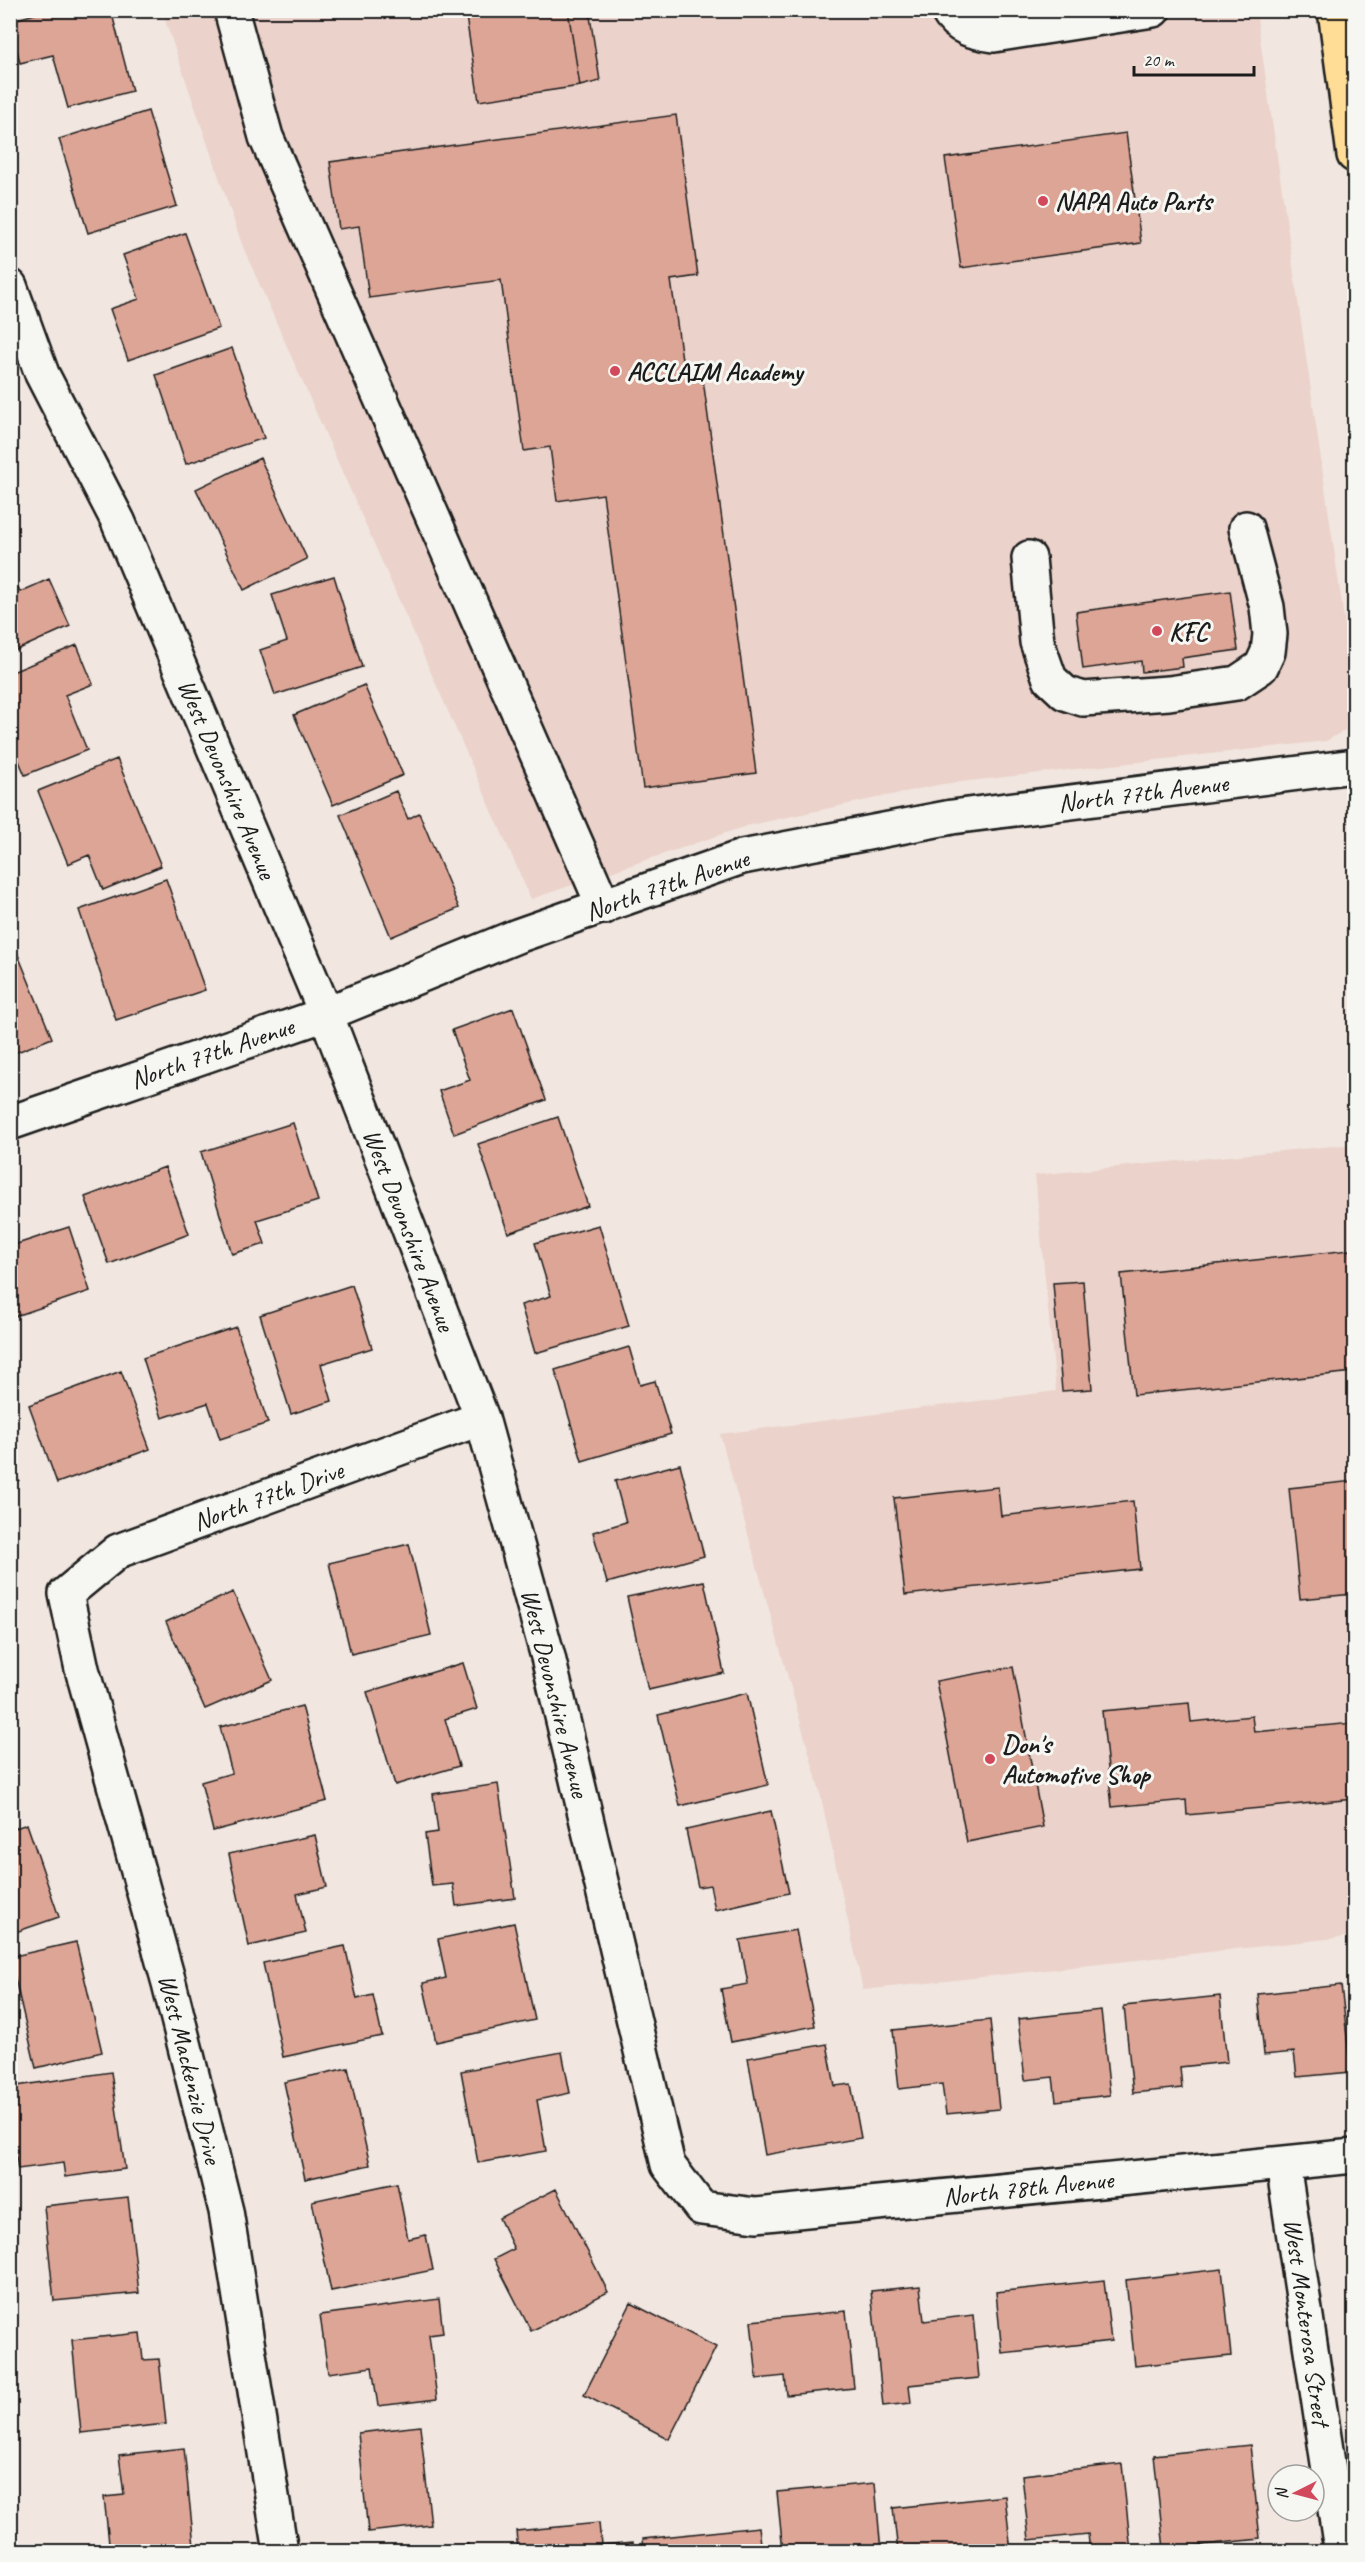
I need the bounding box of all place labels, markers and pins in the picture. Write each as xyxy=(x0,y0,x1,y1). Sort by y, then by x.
place label: NAPA Auto Parts xyxy=(1055,185,1214,218)
marker: NAPA Auto Parts xyxy=(1036,194,1050,208)
place label: ACCLAIM Academy xyxy=(627,355,805,388)
marker: ACCLAIM Academy xyxy=(608,364,622,378)
place label: KFC xyxy=(1169,615,1211,648)
marker: KFC xyxy=(1150,624,1164,638)
place label: Don's Automotive Shop xyxy=(1002,1728,1152,1791)
marker: Don's Automotive Shop xyxy=(983,1752,997,1766)

